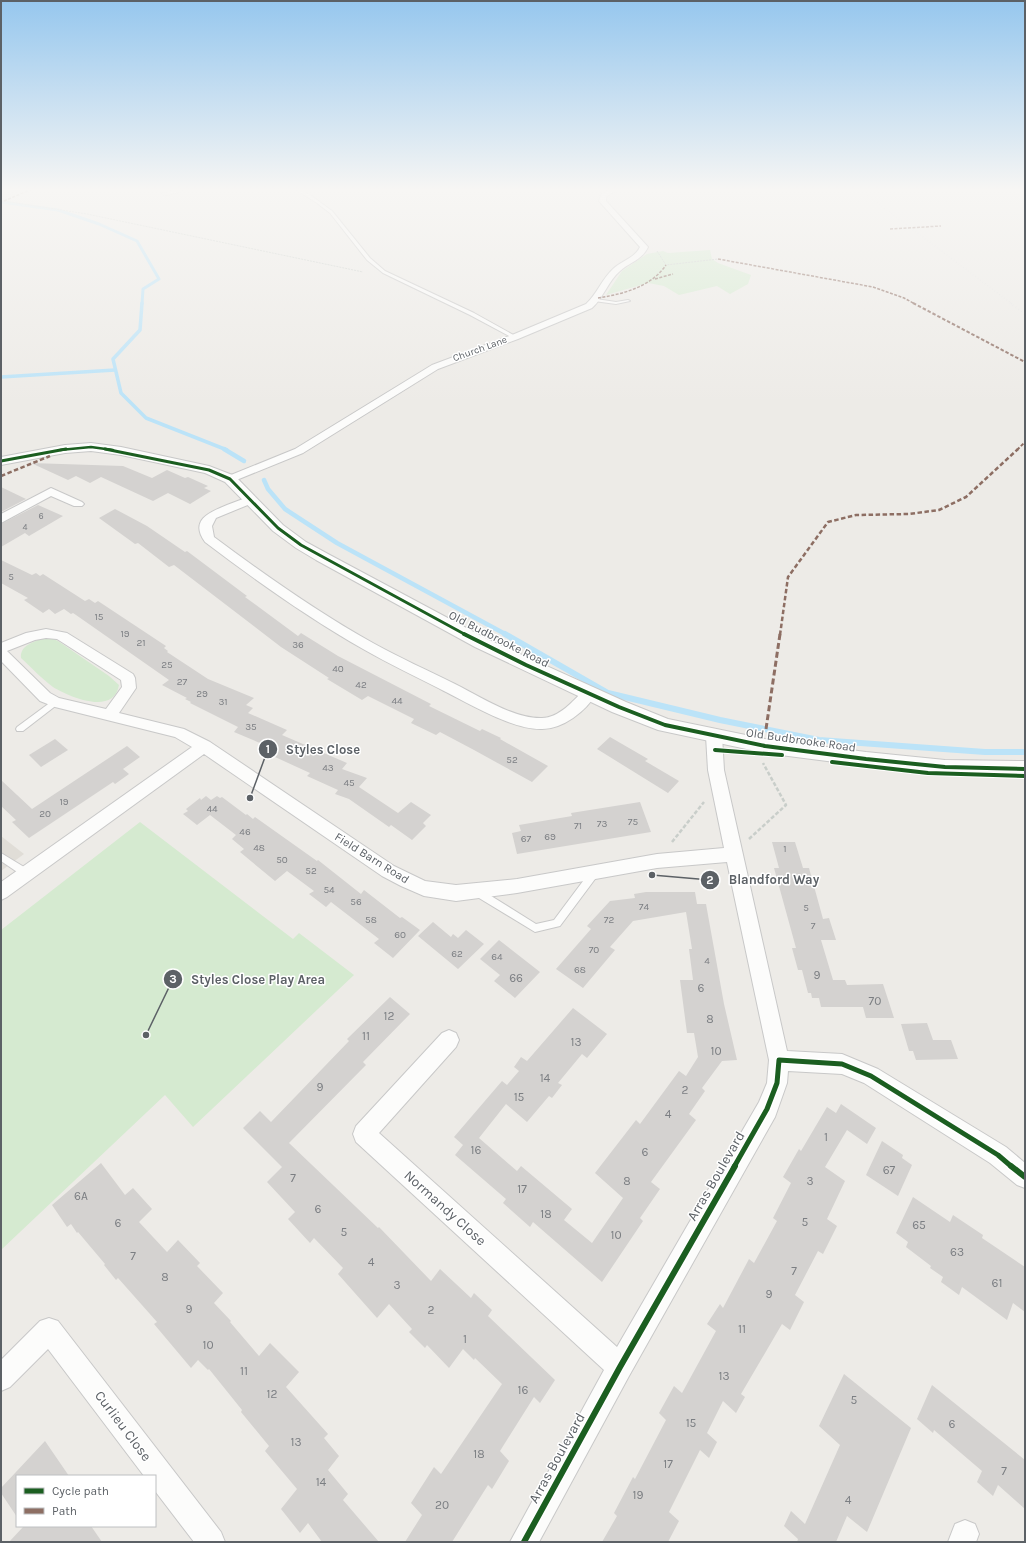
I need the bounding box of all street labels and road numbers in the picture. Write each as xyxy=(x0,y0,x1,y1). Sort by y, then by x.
street label: Church Lane xyxy=(451,334,509,364)
street label: Old Budbrooke Road xyxy=(446,608,552,670)
street label: Old Budbrooke Road xyxy=(745,725,857,755)
street label: Field Barn Road xyxy=(332,829,412,887)
street label: Arras Boulevard xyxy=(683,1128,749,1224)
street label: Normandy Close xyxy=(401,1167,489,1249)
street label: Curlieu Close xyxy=(91,1387,155,1465)
street label: Arras Boulevard xyxy=(525,1410,589,1506)

